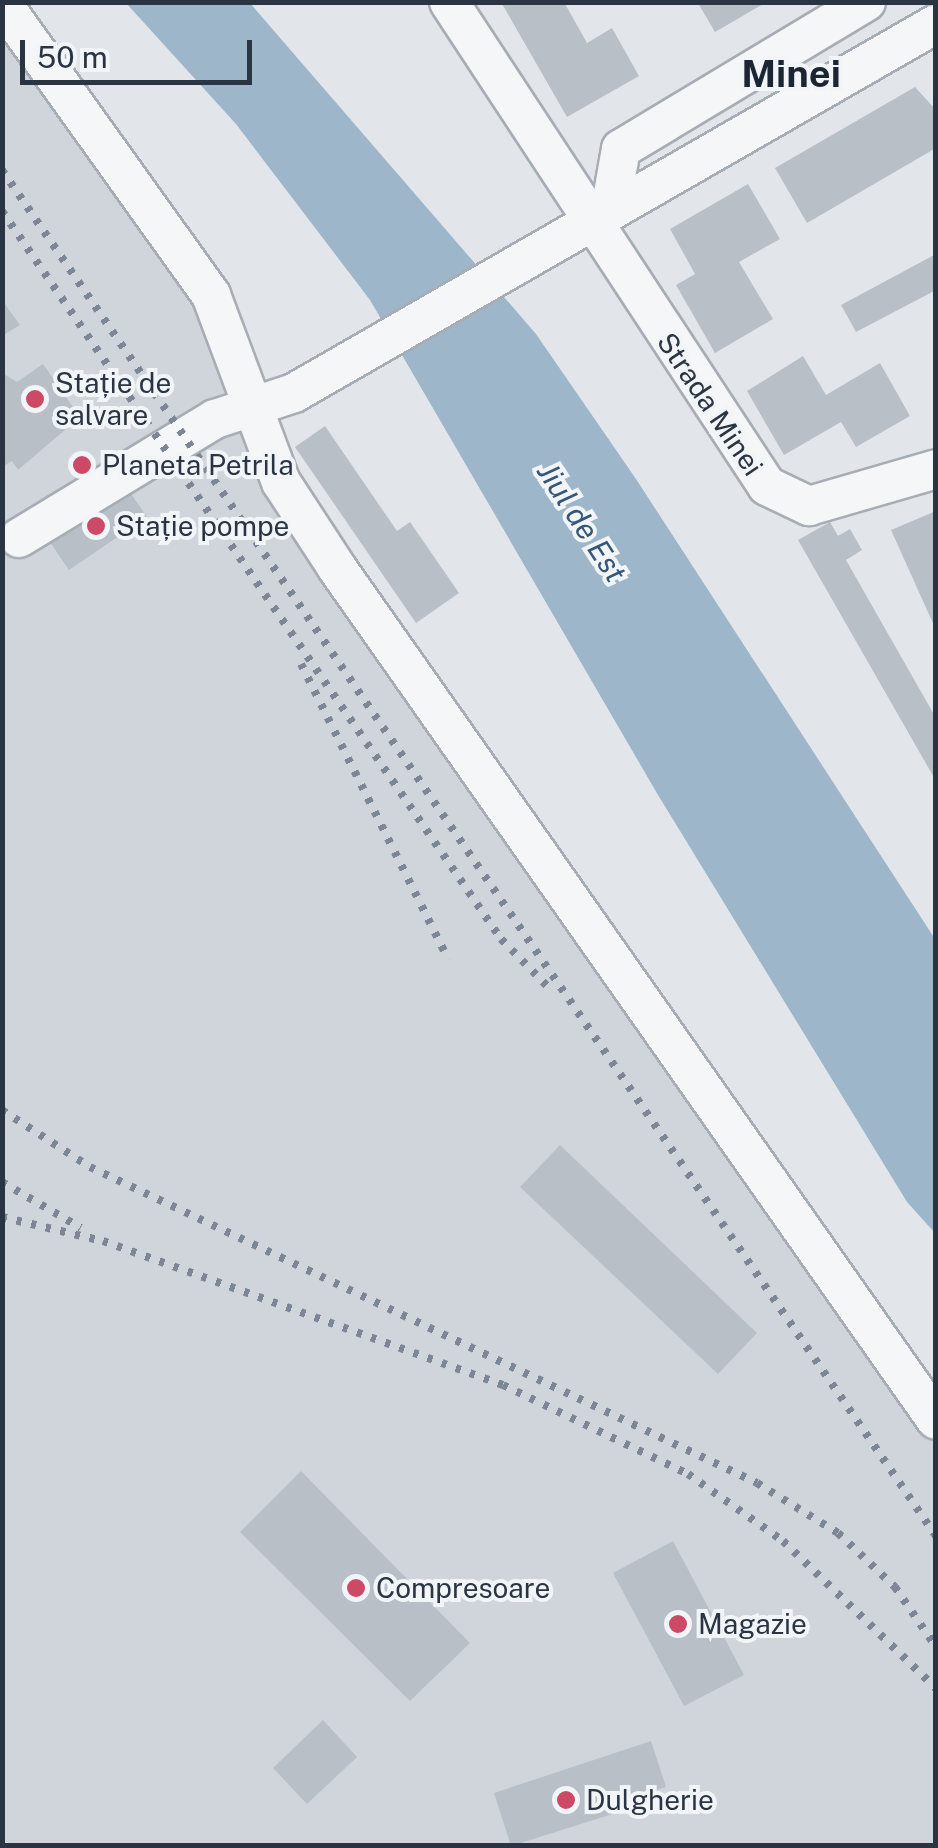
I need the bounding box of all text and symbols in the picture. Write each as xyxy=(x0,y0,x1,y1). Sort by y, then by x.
scale bar xyxy=(25,20,258,82)
text: 50 m xyxy=(37,39,108,75)
district label: Minei xyxy=(741,51,841,97)
street label: Strada Minei xyxy=(650,326,770,482)
place label: Stație de salvare xyxy=(55,366,172,432)
marker: Stație de salvare xyxy=(24,388,46,410)
place label: Planeta Petrila xyxy=(102,448,294,482)
marker: Planeta Petrila xyxy=(71,454,93,476)
water label: Jiul de Est xyxy=(530,455,634,589)
place label: Stație pompe xyxy=(116,509,290,543)
marker: Stație pompe xyxy=(85,515,107,537)
place label: Compresoare xyxy=(376,1571,550,1605)
marker: Compresoare xyxy=(345,1577,367,1599)
place label: Magazie xyxy=(698,1607,807,1641)
marker: Magazie xyxy=(667,1613,689,1635)
place label: Dulgherie xyxy=(586,1783,714,1817)
marker: Dulgherie xyxy=(555,1789,577,1811)

